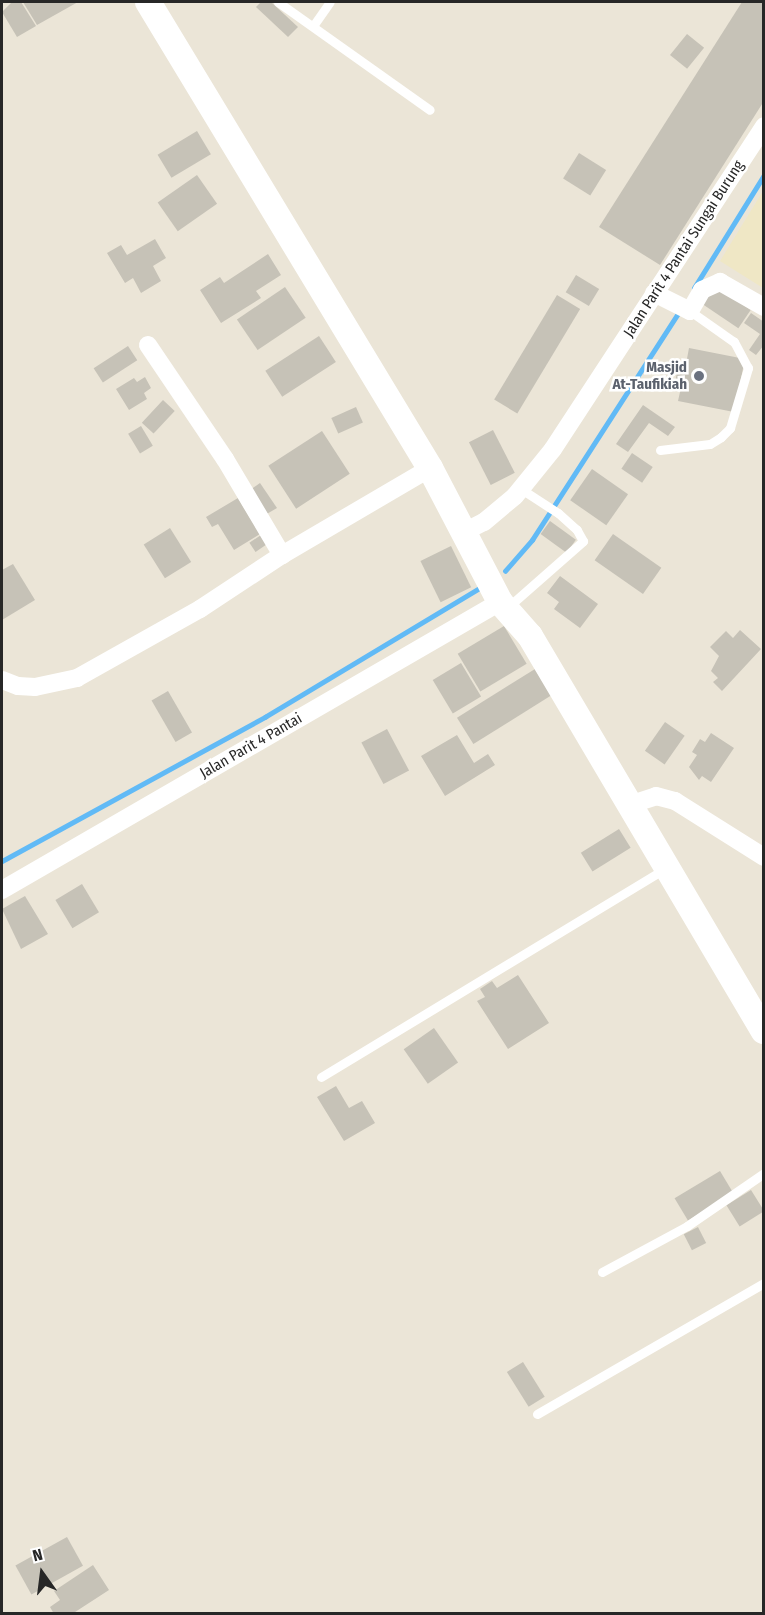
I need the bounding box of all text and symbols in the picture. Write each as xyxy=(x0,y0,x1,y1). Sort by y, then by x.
street label: Jalan Parit 4 Pantai Sungai Burung xyxy=(620,157,748,341)
place label: Masjid At-Taufikiah xyxy=(612,358,687,393)
marker: Masjid At-Taufikiah xyxy=(692,369,706,383)
street label: Jalan Parit 4 Pantai xyxy=(197,709,305,783)
north arrow xyxy=(12,1543,72,1603)
text: N xyxy=(31,1545,44,1565)

